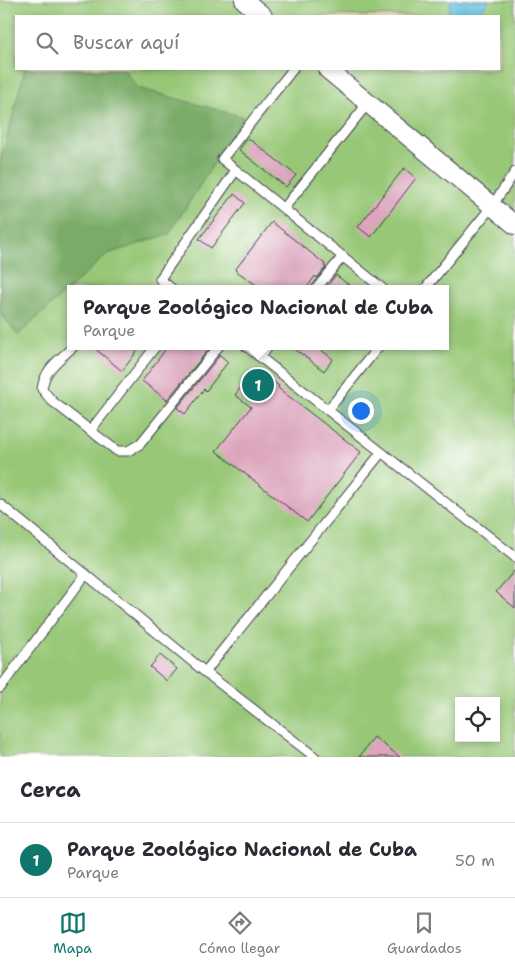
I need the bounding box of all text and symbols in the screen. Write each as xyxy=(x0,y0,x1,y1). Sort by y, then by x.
search box xyxy=(15,15,500,70)
icon: search xyxy=(33,29,61,57)
text: Buscar aquí xyxy=(73,30,179,55)
popup xyxy=(67,285,449,350)
text: Parque Zoológico Nacional de Cuba xyxy=(83,295,433,320)
text: Parque xyxy=(83,320,135,341)
pin: 1 xyxy=(242,366,274,404)
your location xyxy=(348,398,374,424)
map controls xyxy=(455,697,500,742)
button: locate xyxy=(455,697,500,742)
text: Cerca xyxy=(20,776,81,804)
text: Parque Zoológico Nacional de Cuba xyxy=(67,837,417,862)
text: 1 xyxy=(32,850,40,871)
text: 50 m xyxy=(455,850,495,871)
text: Parque xyxy=(67,862,119,883)
tab: Mapa xyxy=(53,909,92,957)
tab: Cómo llegar xyxy=(199,909,280,957)
tab: Guardados xyxy=(387,909,462,957)

